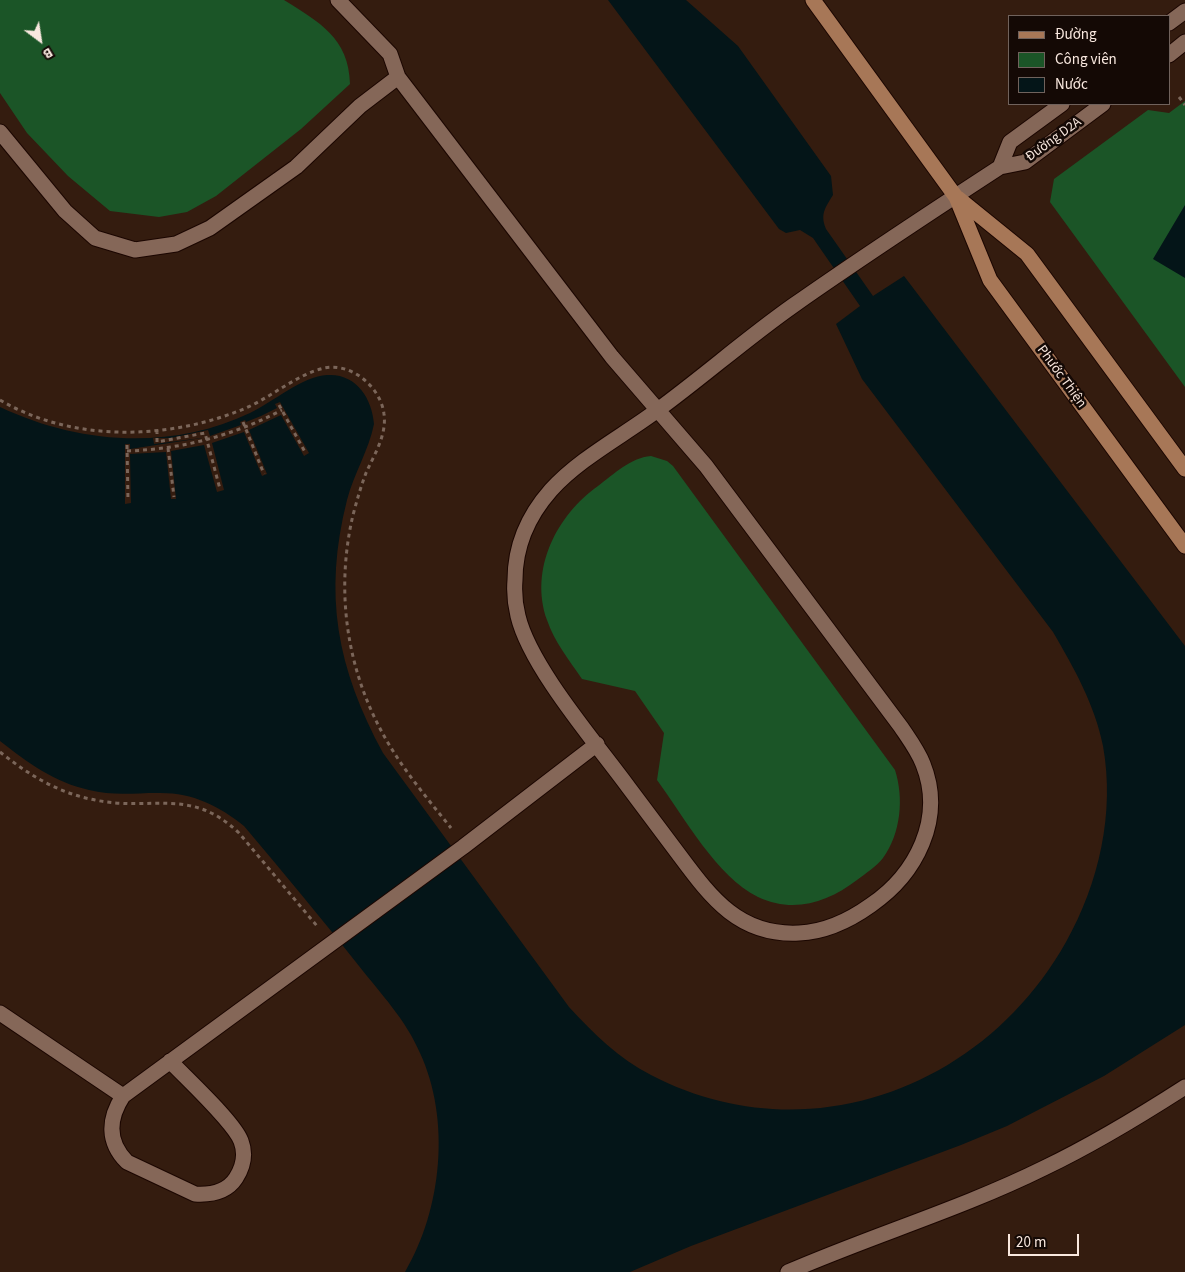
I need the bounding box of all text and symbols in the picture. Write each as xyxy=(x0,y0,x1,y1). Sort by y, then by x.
north arrow xyxy=(15,15,65,65)
legend xyxy=(1008,15,1170,105)
text: Đường xyxy=(1055,24,1097,45)
text: B xyxy=(39,42,57,64)
text: Công viên xyxy=(1055,49,1117,70)
text: Nước xyxy=(1055,74,1088,95)
street label: Đường D2A xyxy=(1023,114,1085,166)
street label: Phước Thiện xyxy=(1033,342,1089,412)
scale bar xyxy=(1010,1224,1081,1256)
text: 20 m xyxy=(1016,1232,1046,1253)

